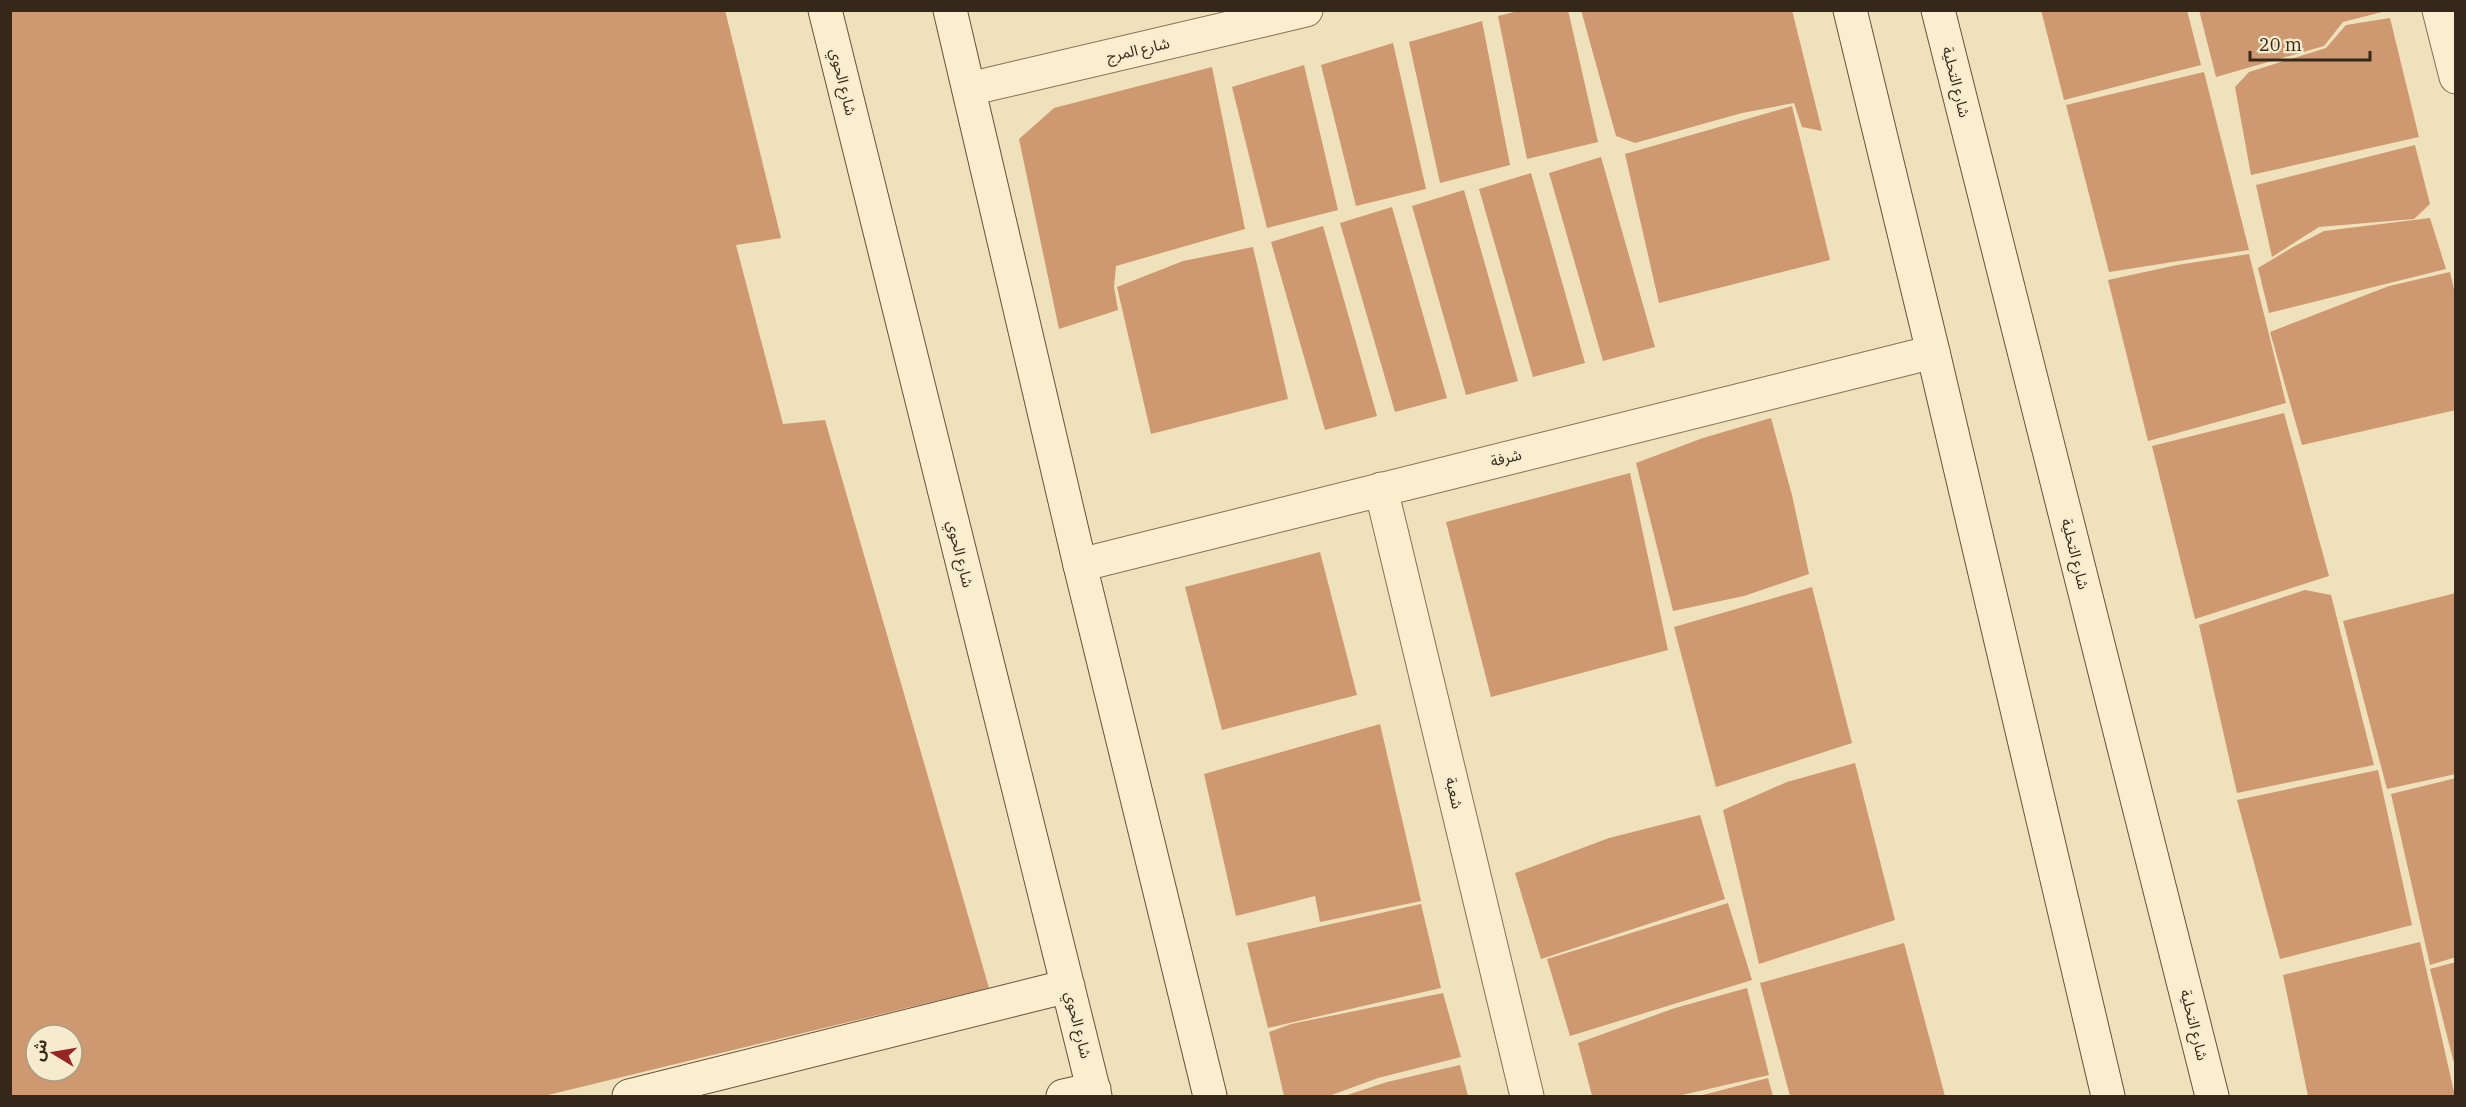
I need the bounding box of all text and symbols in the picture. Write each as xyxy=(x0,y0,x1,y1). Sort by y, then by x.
scale bar xyxy=(2250,24,2370,62)
street label: شارع المرج xyxy=(1104,33,1172,69)
text: 20 m xyxy=(2259,33,2302,56)
street label: شارع التحلية xyxy=(1936,44,1975,120)
street label: شارع الحوي xyxy=(823,46,861,118)
street label: شرفة xyxy=(1488,444,1524,471)
street label: شارع التحلية xyxy=(2055,516,2094,592)
street label: شارع الحوي xyxy=(940,518,978,590)
street label: شعبة xyxy=(1442,775,1467,811)
street label: شارع التحلية xyxy=(2174,987,2213,1063)
street label: شارع الحوي xyxy=(1058,989,1096,1061)
north arrow xyxy=(24,1023,84,1083)
text: ش xyxy=(27,1037,51,1063)

